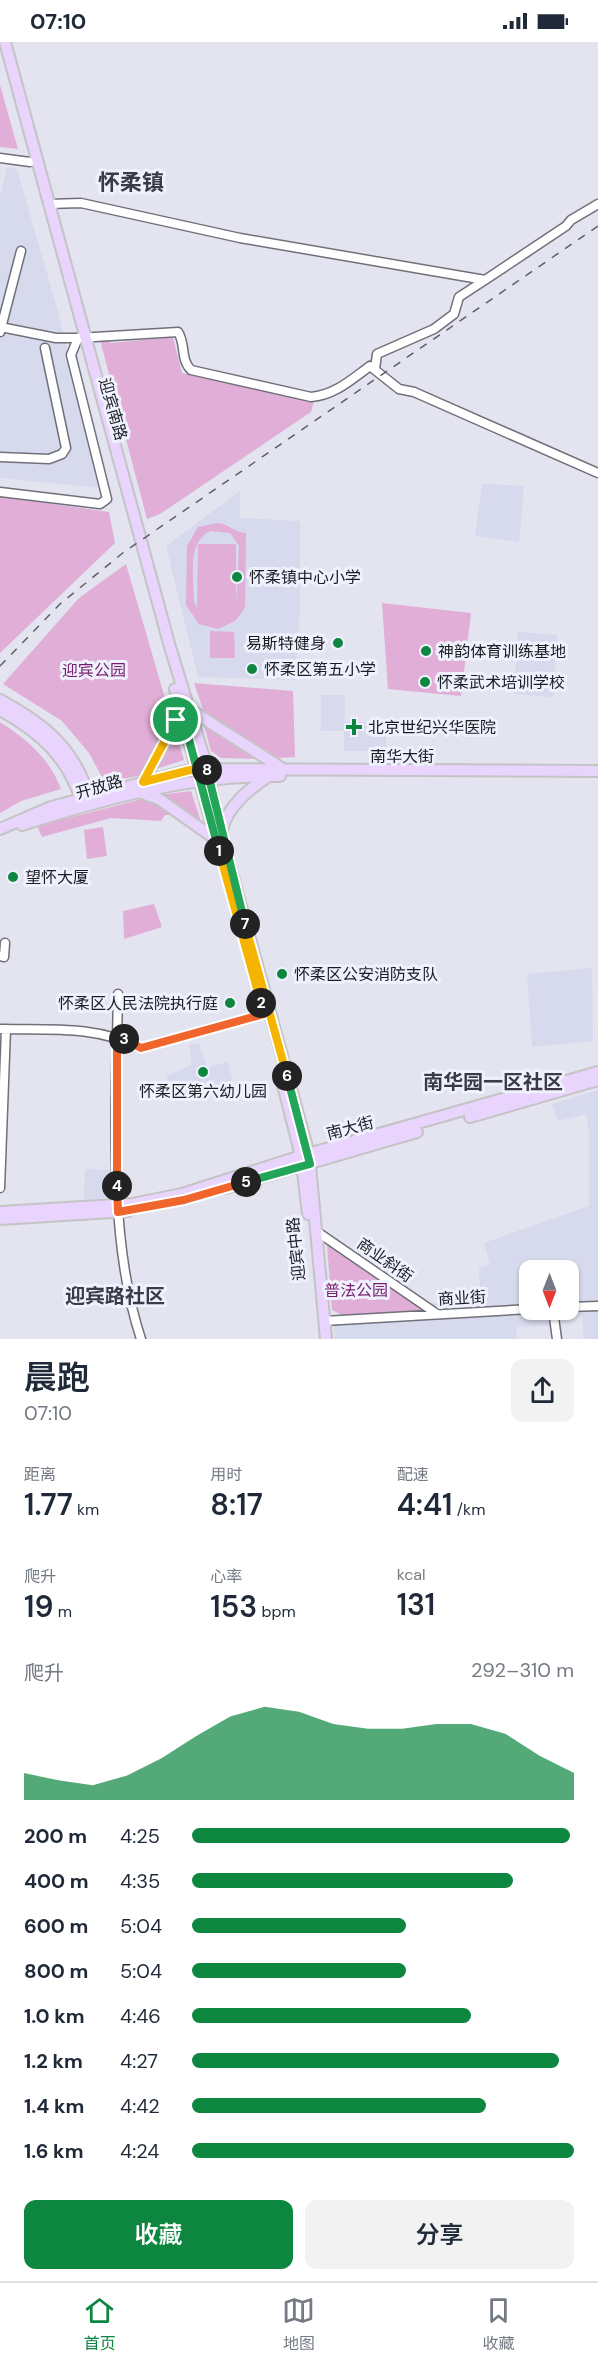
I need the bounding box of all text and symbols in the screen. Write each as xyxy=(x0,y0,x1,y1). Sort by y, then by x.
text: 07:10 xyxy=(30,7,86,36)
district label: 怀柔镇 xyxy=(98,168,164,197)
street label: 迎宾南路 xyxy=(94,375,132,443)
place label: 怀柔镇中心小学 xyxy=(249,567,361,588)
marker: 怀柔镇中心小学 xyxy=(230,570,244,584)
place label: 易斯特健身 xyxy=(246,633,326,654)
marker: 易斯特健身 xyxy=(331,636,345,650)
place label: 神韵体育训练基地 xyxy=(438,641,566,662)
marker: 神韵体育训练基地 xyxy=(419,644,433,658)
place label: 怀柔区第五小学 xyxy=(264,659,376,680)
park label: 迎宾公园 xyxy=(62,660,126,681)
marker: 怀柔区第五小学 xyxy=(245,662,259,676)
place label: 怀柔武术培训学校 xyxy=(437,672,565,693)
marker: 怀柔武术培训学校 xyxy=(418,675,432,689)
pin xyxy=(150,694,201,745)
icon: arrive xyxy=(159,703,192,736)
place label: 北京世纪兴华医院 xyxy=(368,717,496,738)
marker: 北京世纪兴华医院 xyxy=(345,718,363,736)
street label: 南华大街 xyxy=(370,746,434,767)
pin: 8 xyxy=(192,755,222,785)
text: 8 xyxy=(202,759,212,780)
street label: 开放路 xyxy=(73,770,125,804)
pin: 1 xyxy=(204,836,234,866)
text: 1 xyxy=(216,840,222,861)
place label: 望怀大厦 xyxy=(25,867,89,888)
marker: 望怀大厦 xyxy=(6,870,20,884)
pin: 7 xyxy=(230,909,260,939)
text: 7 xyxy=(241,913,249,934)
place label: 怀柔区公安消防支队 xyxy=(294,964,438,985)
marker: 怀柔区公安消防支队 xyxy=(275,967,289,981)
pin: 2 xyxy=(246,988,276,1018)
text: 2 xyxy=(256,992,266,1013)
place label: 怀柔区人民法院执行庭 xyxy=(58,993,218,1014)
marker: 怀柔区人民法院执行庭 xyxy=(223,996,237,1010)
pin: 3 xyxy=(109,1024,139,1054)
text: 3 xyxy=(119,1028,129,1049)
pin: 6 xyxy=(272,1061,302,1091)
marker: 怀柔区第六幼儿园 xyxy=(196,1065,210,1079)
text: 6 xyxy=(282,1065,292,1086)
district label: 南华园一区社区 xyxy=(423,1069,563,1095)
place label: 怀柔区第六幼儿园 xyxy=(139,1081,267,1102)
street label: 南大街 xyxy=(324,1112,376,1144)
pin: 5 xyxy=(231,1167,261,1197)
pin: 4 xyxy=(102,1171,132,1201)
text: 5 xyxy=(241,1171,251,1192)
text: 4 xyxy=(112,1175,122,1196)
street label: 迎宾中路 xyxy=(282,1216,310,1282)
street label: 商业斜街 xyxy=(353,1233,417,1287)
north arrow xyxy=(519,1260,579,1320)
map controls xyxy=(519,1260,579,1320)
park label: 普法公园 xyxy=(324,1280,388,1301)
district label: 迎宾路社区 xyxy=(65,1283,165,1309)
street label: 商业街 xyxy=(437,1286,487,1310)
text: 晨跑 xyxy=(24,1356,90,1399)
button: share xyxy=(511,1359,574,1422)
text: 07:10 xyxy=(24,1400,72,1426)
text: 距离 xyxy=(24,1464,56,1485)
text: 用时 xyxy=(210,1464,242,1485)
text: 配速 xyxy=(397,1464,429,1485)
text: 1.77 xyxy=(24,1485,73,1524)
text: 8:17 xyxy=(210,1485,263,1524)
text: 4:41 xyxy=(397,1485,453,1524)
text: km xyxy=(73,1499,99,1520)
text: /km xyxy=(453,1499,485,1520)
text: kcal xyxy=(397,1564,426,1585)
text: 爬升 xyxy=(24,1566,56,1587)
text: 心率 xyxy=(210,1566,242,1587)
text: 131 xyxy=(397,1585,435,1624)
text: 19 xyxy=(24,1587,53,1626)
text: 153 xyxy=(210,1587,257,1626)
text: m xyxy=(53,1601,72,1622)
text: bpm xyxy=(257,1601,296,1622)
text: 292–310 m xyxy=(471,1657,574,1683)
text: 爬升 xyxy=(24,1660,64,1686)
text: 200 m xyxy=(24,1823,87,1849)
text: 4:25 xyxy=(120,1823,160,1849)
text: 400 m xyxy=(24,1868,89,1894)
text: 4:35 xyxy=(120,1868,160,1894)
text: 600 m xyxy=(24,1913,88,1939)
text: 5:04 xyxy=(120,1913,162,1939)
text: 800 m xyxy=(24,1958,88,1984)
text: 5:04 xyxy=(120,1958,162,1984)
text: 1.0 km xyxy=(24,2003,85,2029)
text: 4:46 xyxy=(120,2003,161,2029)
text: 1.2 km xyxy=(24,2048,83,2074)
text: 4:27 xyxy=(120,2048,158,2074)
text: 1.4 km xyxy=(24,2093,84,2119)
text: 4:42 xyxy=(120,2093,160,2119)
text: 1.6 km xyxy=(24,2138,83,2164)
text: 4:24 xyxy=(120,2138,160,2164)
button: 收藏 xyxy=(24,2200,293,2269)
button: 分享 xyxy=(305,2200,574,2269)
tab: 首页 xyxy=(83,2294,116,2354)
tab: 地图 xyxy=(282,2294,315,2354)
tab: 收藏 xyxy=(482,2294,515,2354)

